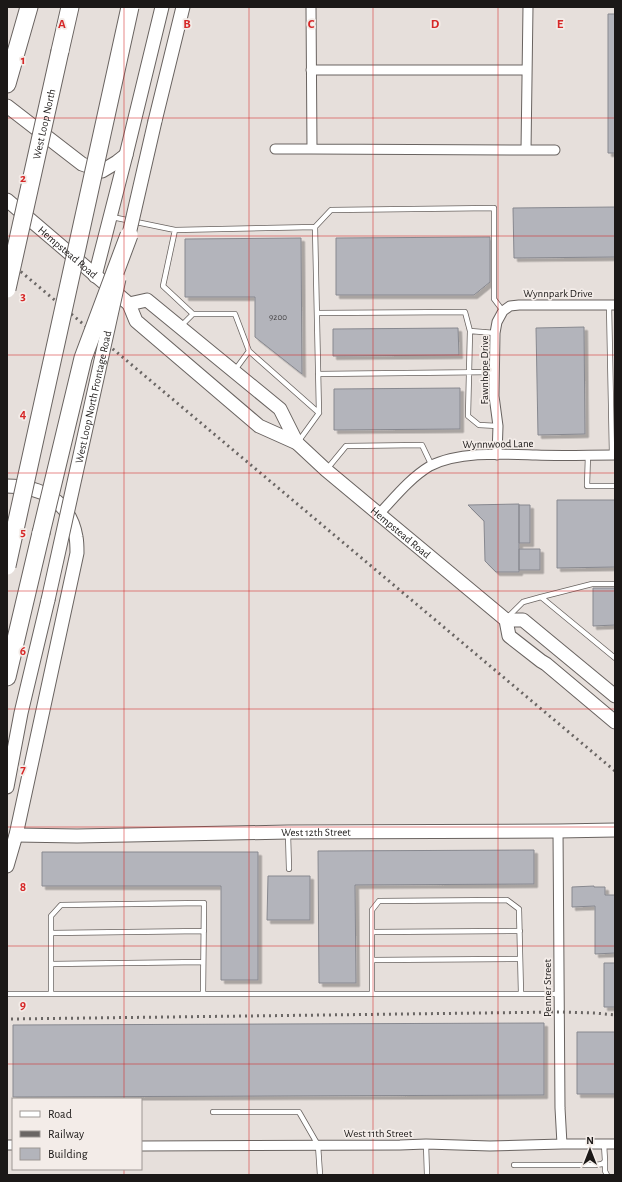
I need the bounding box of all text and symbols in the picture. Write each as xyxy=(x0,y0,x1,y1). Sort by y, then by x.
text: A xyxy=(58,18,66,31)
text: B xyxy=(183,18,191,31)
text: C xyxy=(308,18,315,31)
text: D xyxy=(431,18,440,31)
text: E xyxy=(557,18,564,31)
text: 1 xyxy=(21,54,25,67)
street label: West Loop North xyxy=(31,88,57,160)
text: 2 xyxy=(20,172,26,185)
street label: Hempstead Road xyxy=(36,224,100,280)
street label: Wynnpark Drive xyxy=(523,288,593,299)
text: 3 xyxy=(20,290,26,303)
house number: 9200 xyxy=(269,313,287,322)
street label: West Loop North Frontage Road xyxy=(73,329,113,464)
street label: Fawnhope Drive xyxy=(479,336,490,404)
text: 4 xyxy=(20,408,27,421)
street label: Wynnwood Lane xyxy=(462,438,534,450)
street label: Hempstead Road xyxy=(369,504,433,560)
text: 5 xyxy=(20,526,26,539)
text: 6 xyxy=(20,645,26,658)
text: 7 xyxy=(20,763,26,776)
street label: West 12th Street xyxy=(281,826,351,838)
text: 8 xyxy=(20,881,26,894)
street label: Penner Street xyxy=(542,959,553,1017)
text: 9 xyxy=(20,999,26,1012)
legend xyxy=(12,1098,142,1170)
text: Road xyxy=(48,1108,72,1120)
text: Railway xyxy=(48,1128,84,1141)
street label: West 11th Street xyxy=(344,1128,413,1139)
north arrow xyxy=(570,1130,610,1170)
text: N xyxy=(586,1135,594,1146)
text: Building xyxy=(48,1148,88,1160)

